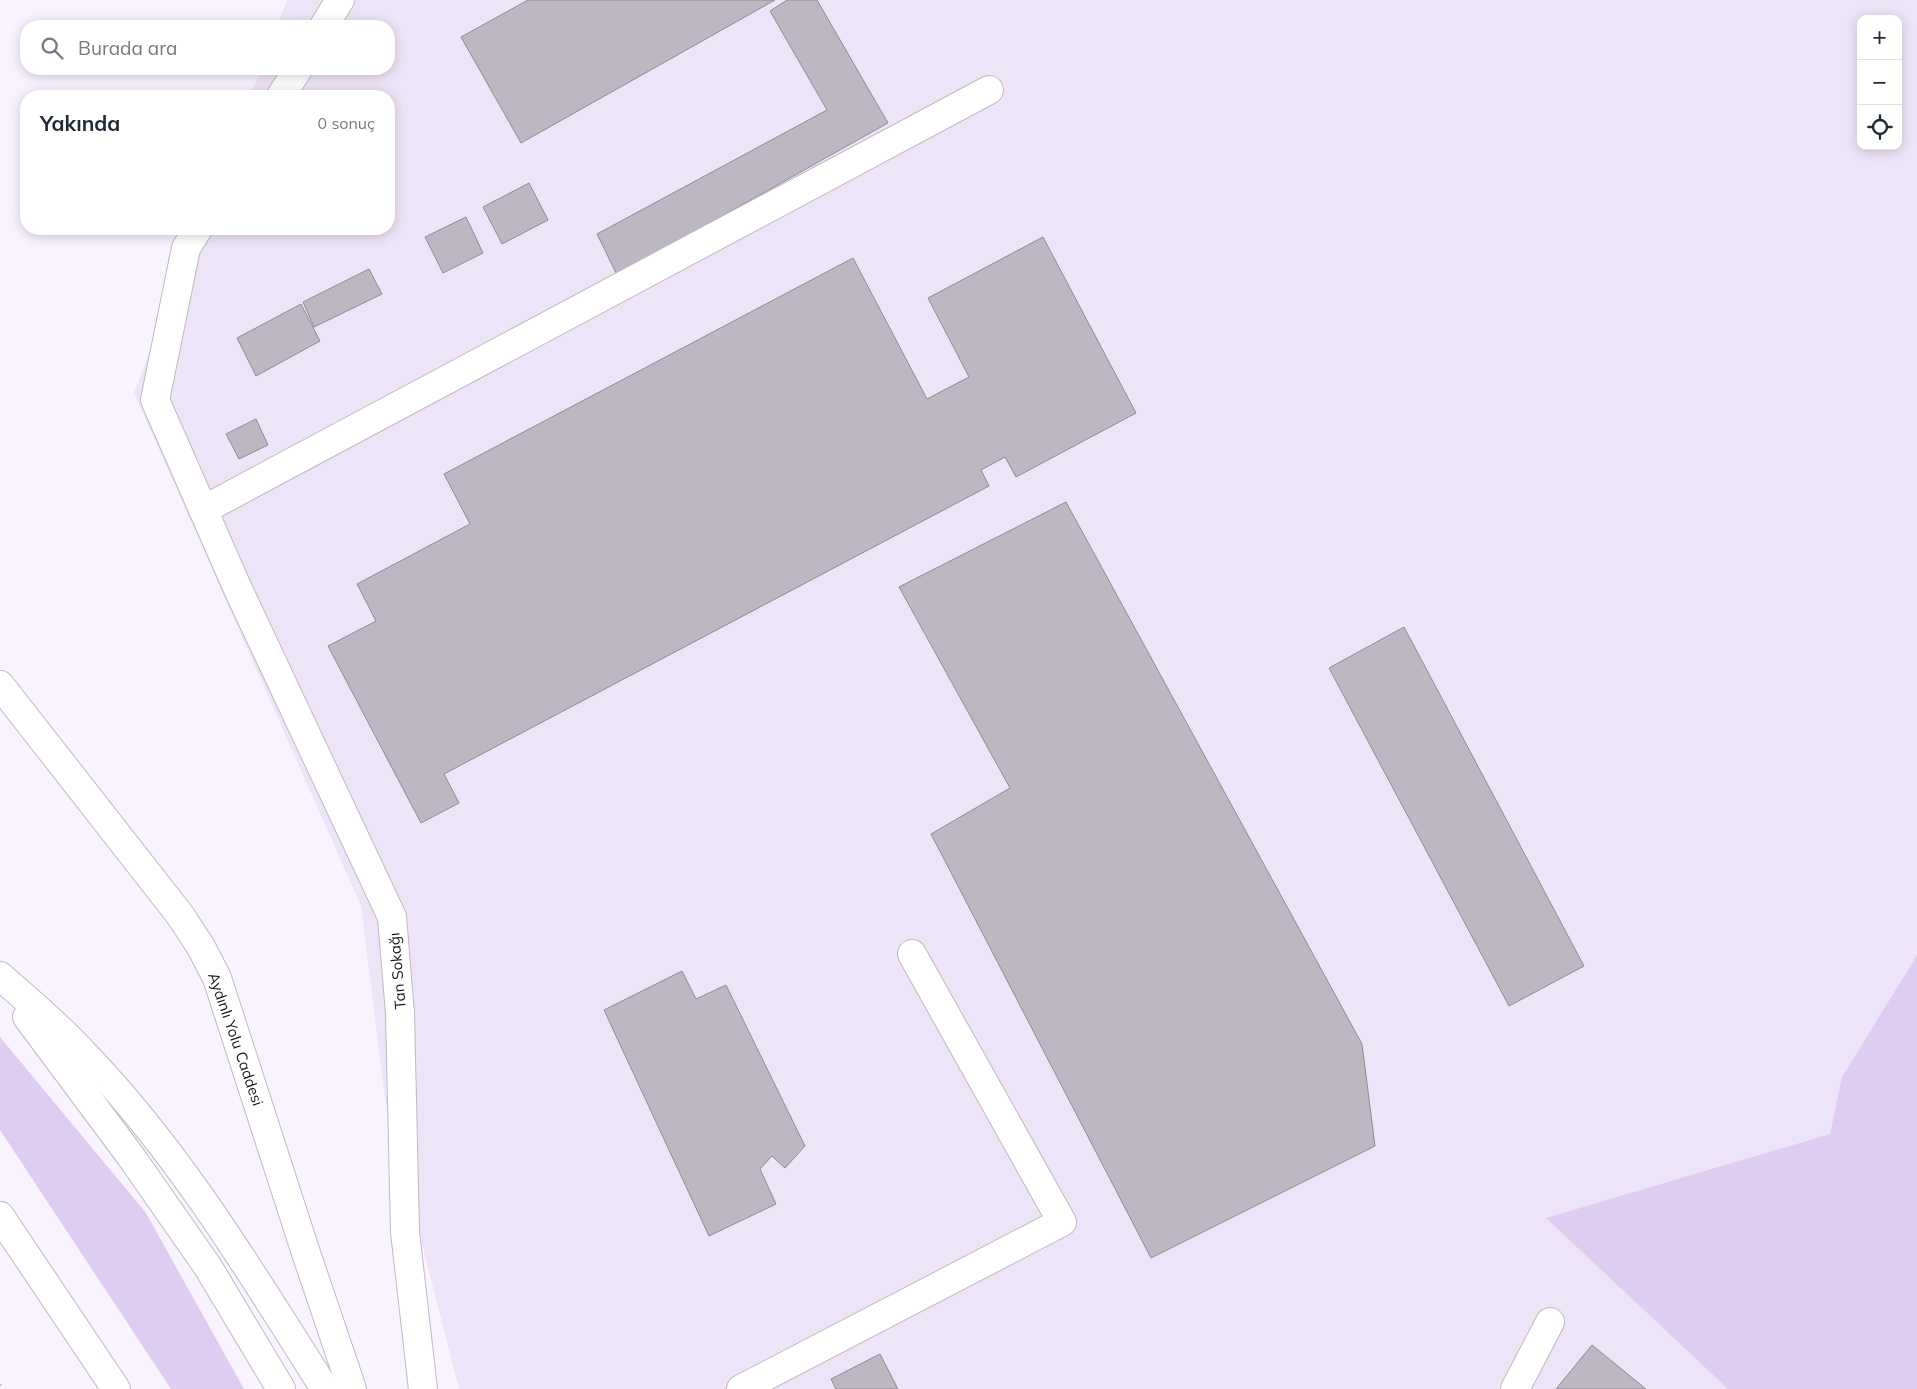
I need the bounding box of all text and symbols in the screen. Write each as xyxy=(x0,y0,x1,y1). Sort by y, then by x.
map controls xyxy=(1857,15,1902,150)
button: + xyxy=(1857,15,1902,60)
search box xyxy=(20,20,395,75)
icon: search xyxy=(38,34,66,62)
text: Burada ara xyxy=(78,36,177,60)
button: − xyxy=(1857,60,1902,105)
button: locate xyxy=(1857,105,1902,150)
text: Yakında xyxy=(40,110,120,136)
text: 0 sonuç xyxy=(318,113,375,133)
street label: Tan Sokağı xyxy=(384,932,410,1010)
street label: Aydınlı Yolu Caddesi xyxy=(204,970,268,1108)

